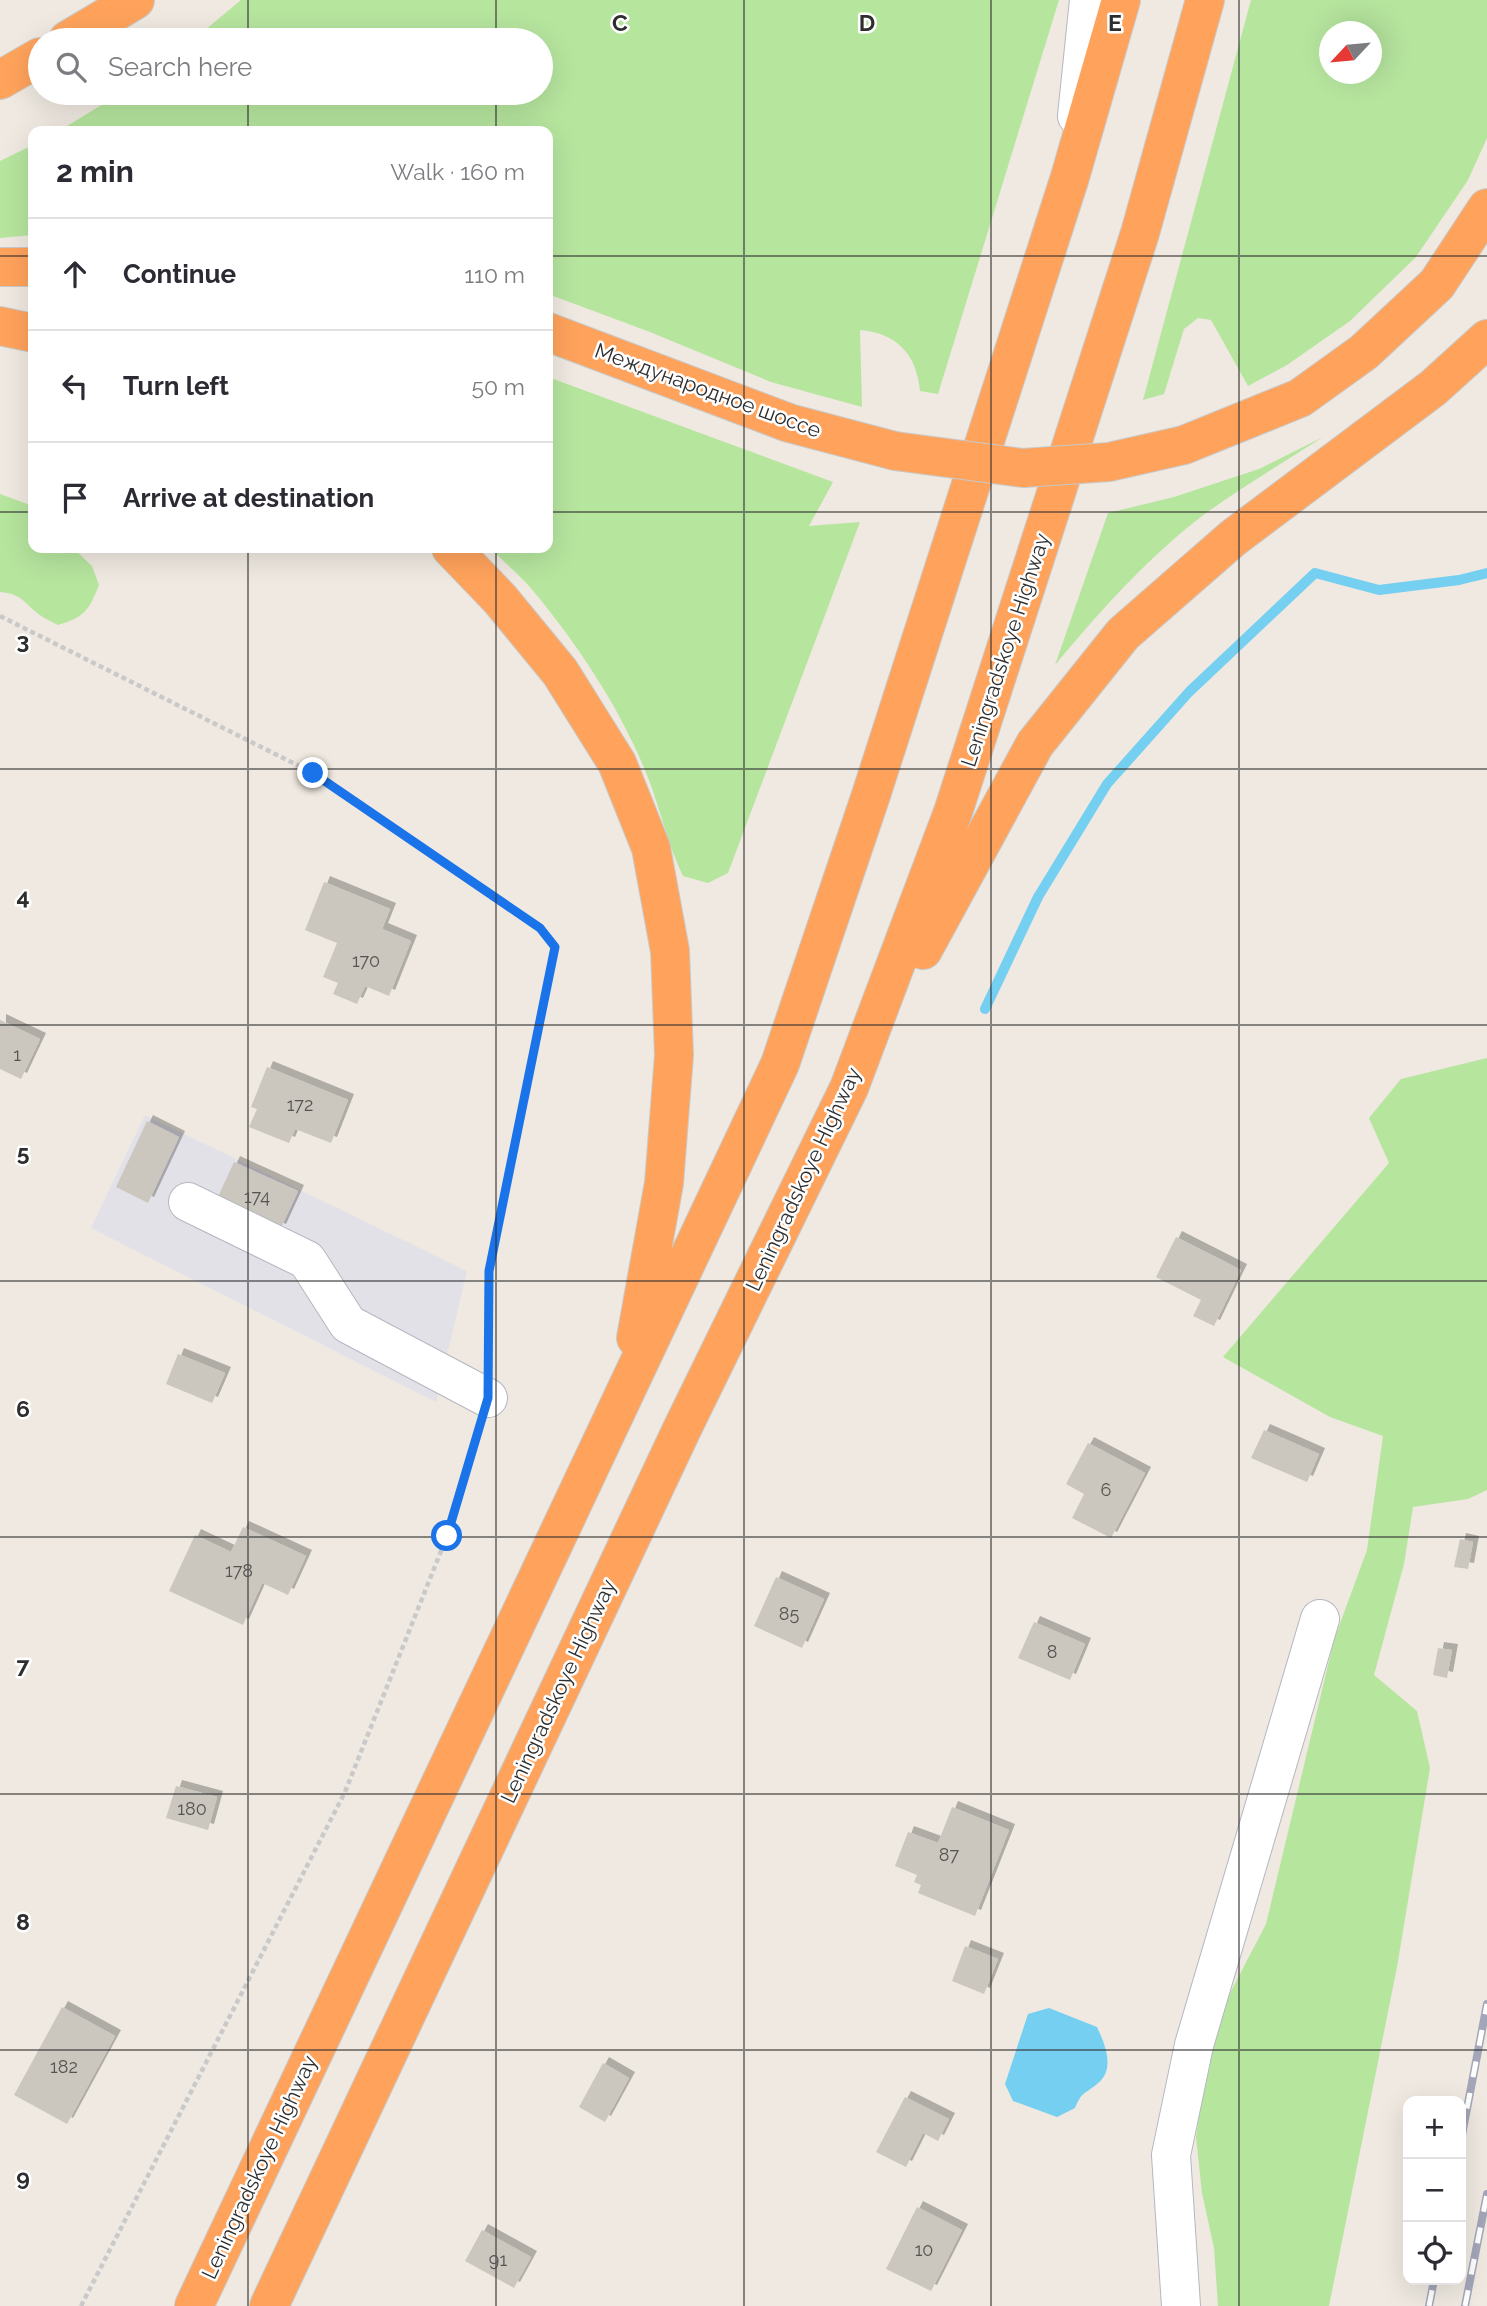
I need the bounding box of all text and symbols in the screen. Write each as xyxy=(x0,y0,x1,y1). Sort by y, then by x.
text: C xyxy=(612,9,628,36)
text: D xyxy=(859,9,875,36)
text: E xyxy=(1108,9,1122,36)
north arrow xyxy=(1319,21,1382,84)
search box xyxy=(28,28,553,105)
icon: search xyxy=(52,48,90,86)
text: Search here xyxy=(108,52,252,82)
text: 2 min xyxy=(56,154,134,189)
text: Walk · 160 m xyxy=(390,158,525,185)
icon: ahead xyxy=(56,255,94,293)
text: Continue xyxy=(123,259,236,289)
text: 110 m xyxy=(464,261,525,288)
street label: Международное шоссе xyxy=(591,337,825,443)
icon: left xyxy=(56,367,94,405)
text: Turn left xyxy=(123,371,229,401)
text: 50 m xyxy=(471,373,525,400)
icon: arrive xyxy=(56,479,94,517)
text: Arrive at destination xyxy=(123,483,374,513)
street label: Leningradskoye Highway xyxy=(955,530,1055,770)
text: 3 xyxy=(17,627,29,654)
route end xyxy=(297,757,328,788)
text: 4 xyxy=(16,883,30,910)
house number: 170 xyxy=(352,950,380,971)
house number: 1 xyxy=(13,1044,21,1065)
street label: Leningradskoye Highway xyxy=(740,1063,866,1295)
house number: 172 xyxy=(287,1094,313,1115)
text: 5 xyxy=(17,1139,30,1166)
house number: 174 xyxy=(244,1186,270,1207)
text: 6 xyxy=(16,1395,30,1422)
house number: 6 xyxy=(1101,1479,1112,1500)
route start xyxy=(431,1520,462,1551)
house number: 178 xyxy=(225,1560,253,1581)
street label: Leningradskoye Highway xyxy=(495,1575,621,1807)
house number: 85 xyxy=(779,1603,799,1624)
house number: 8 xyxy=(1047,1641,1057,1662)
text: 7 xyxy=(17,1651,30,1678)
house number: 180 xyxy=(177,1798,207,1819)
house number: 87 xyxy=(939,1844,960,1865)
text: 8 xyxy=(16,1908,30,1935)
street label: Leningradskoye Highway xyxy=(196,2051,322,2283)
house number: 182 xyxy=(50,2056,78,2077)
map controls xyxy=(1403,2096,1466,2285)
button: + xyxy=(1403,2096,1466,2159)
button: − xyxy=(1403,2159,1466,2222)
text: 9 xyxy=(16,2164,30,2191)
button: locate xyxy=(1403,2222,1466,2285)
house number: 10 xyxy=(915,2239,933,2260)
house number: 91 xyxy=(489,2249,507,2270)

